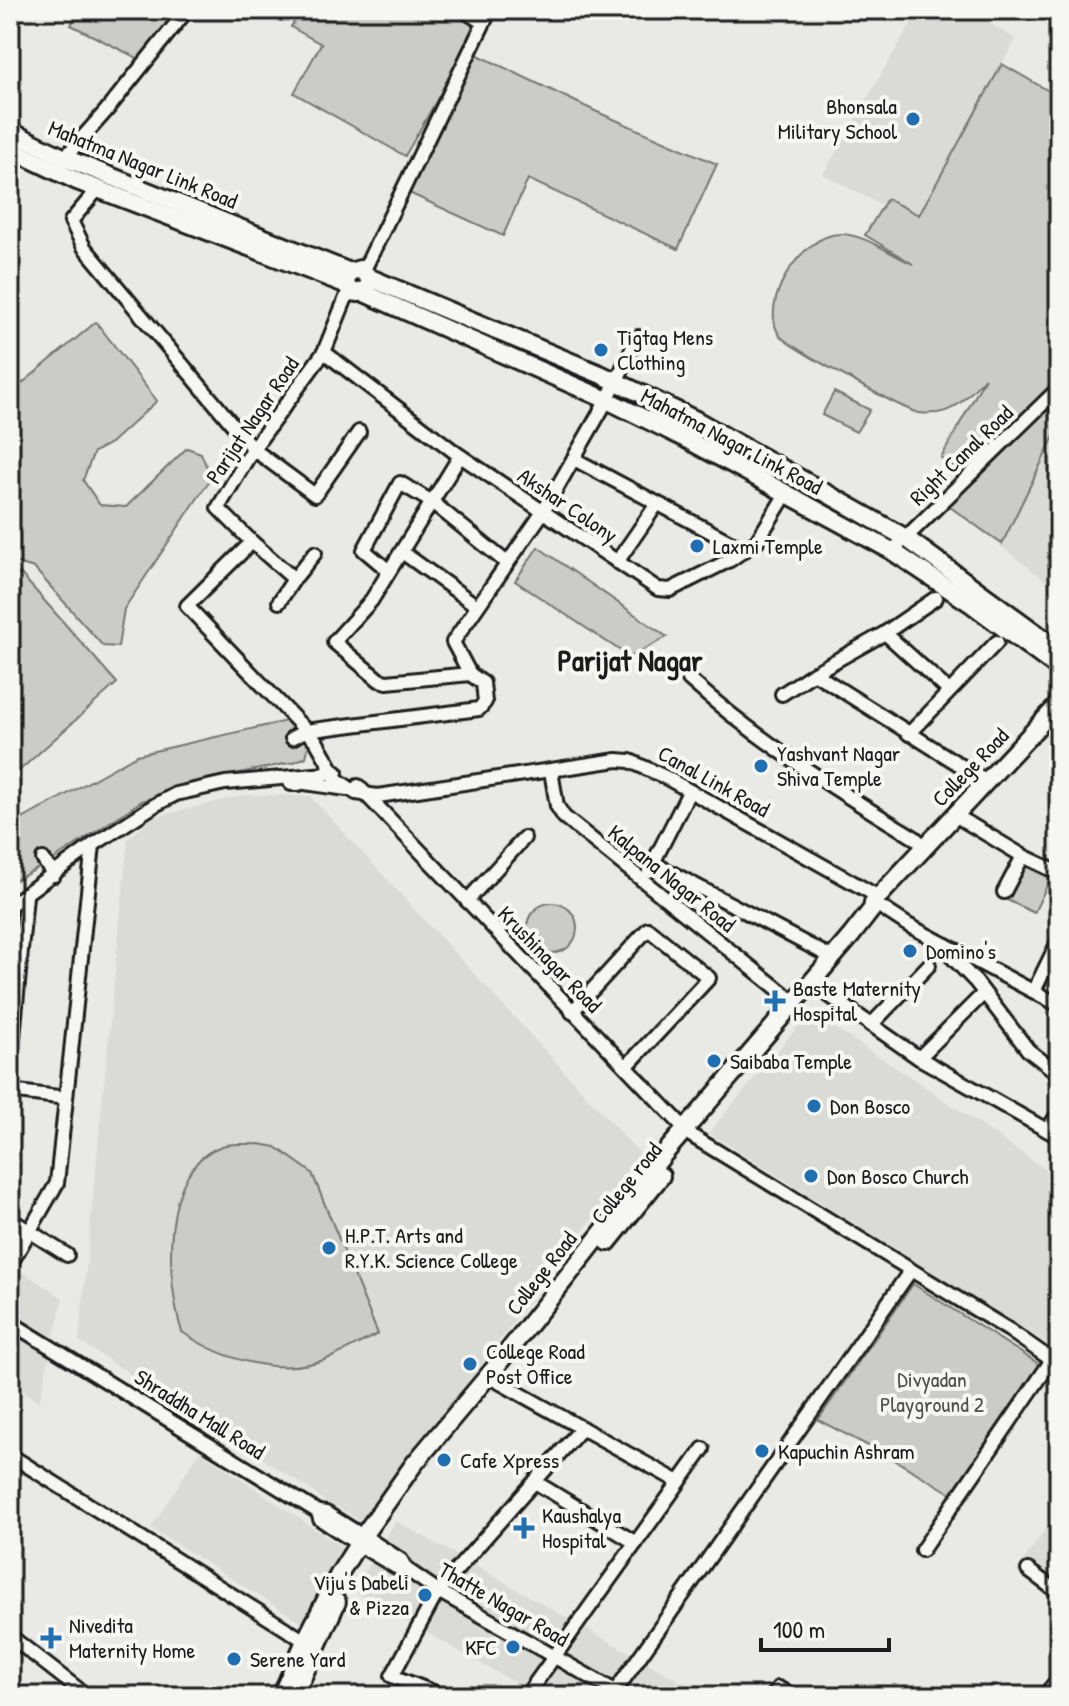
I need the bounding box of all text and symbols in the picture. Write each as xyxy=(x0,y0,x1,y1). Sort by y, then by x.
place label: Bhonsala Military School xyxy=(778,91,897,146)
marker: Bhonsala Military School xyxy=(904,110,922,128)
street label: Mahatma Nagar Link Road xyxy=(44,112,242,216)
place label: Tigtag Mens Clothing xyxy=(617,322,713,377)
marker: Tigtag Mens Clothing xyxy=(592,341,610,359)
street label: Parijat Nagar Road xyxy=(198,350,306,489)
street label: Mahatma Nagar Link Road xyxy=(636,380,828,502)
street label: Right Canal Road xyxy=(903,398,1019,512)
street label: Akshar Colony xyxy=(512,461,624,549)
place label: Laxmi Temple xyxy=(713,531,823,561)
marker: Laxmi Temple xyxy=(688,537,706,555)
district label: Parijat Nagar xyxy=(558,640,703,681)
street label: College Road xyxy=(925,721,1015,813)
street label: Canal Link Road xyxy=(653,738,776,824)
place label: Yashvant Nagar Shiva Temple xyxy=(777,738,901,793)
marker: Yashvant Nagar Shiva Temple xyxy=(752,757,770,775)
street label: Kalpana Nagar Road xyxy=(602,817,742,939)
street label: Krushinagar Road xyxy=(491,899,609,1019)
place label: Domino's xyxy=(926,936,996,966)
marker: Domino's xyxy=(901,942,919,960)
place label: Baste Maternity Hospital xyxy=(793,973,921,1028)
marker: Baste Maternity Hospital xyxy=(764,990,786,1012)
place label: Saibaba Temple xyxy=(730,1046,852,1076)
marker: Saibaba Temple xyxy=(705,1052,723,1070)
place label: Don Bosco xyxy=(830,1091,910,1121)
marker: Don Bosco xyxy=(805,1097,823,1115)
street label: College road xyxy=(584,1135,669,1230)
place label: Don Bosco Church xyxy=(827,1161,969,1191)
marker: Don Bosco Church xyxy=(802,1167,820,1185)
place label: H.P.T. Arts and R.Y.K. Science College xyxy=(345,1220,518,1275)
street label: College Road xyxy=(499,1224,583,1321)
marker: H.P.T. Arts and R.Y.K. Science College xyxy=(320,1239,338,1257)
place label: College Road Post Office xyxy=(486,1336,585,1391)
marker: College Road Post Office xyxy=(461,1355,479,1373)
street label: Shraddha Mall Road xyxy=(129,1362,271,1466)
park label: Divyadan Playground 2 xyxy=(880,1364,985,1419)
place label: Kapuchin Ashram xyxy=(778,1436,915,1466)
marker: Kapuchin Ashram xyxy=(753,1442,771,1460)
place label: Cafe Xpress xyxy=(460,1445,559,1475)
marker: Cafe Xpress xyxy=(435,1451,453,1469)
place label: Kaushalya Hospital xyxy=(542,1500,621,1555)
marker: Kaushalya Hospital xyxy=(513,1517,535,1539)
street label: Thatte Nagar Road xyxy=(434,1555,575,1654)
place label: Viju's Dabeli & Pizza xyxy=(313,1567,409,1622)
marker: Viju's Dabeli & Pizza xyxy=(416,1586,434,1604)
scale bar xyxy=(761,1602,889,1652)
place label: Nivedita Maternity Home xyxy=(69,1610,195,1665)
text: 100 m xyxy=(773,1613,825,1645)
marker: Nivedita Maternity Home xyxy=(40,1627,62,1649)
place label: KFC xyxy=(465,1632,497,1662)
marker: KFC xyxy=(504,1638,522,1656)
place label: Serene Yard xyxy=(250,1644,346,1674)
marker: Serene Yard xyxy=(225,1650,243,1668)

